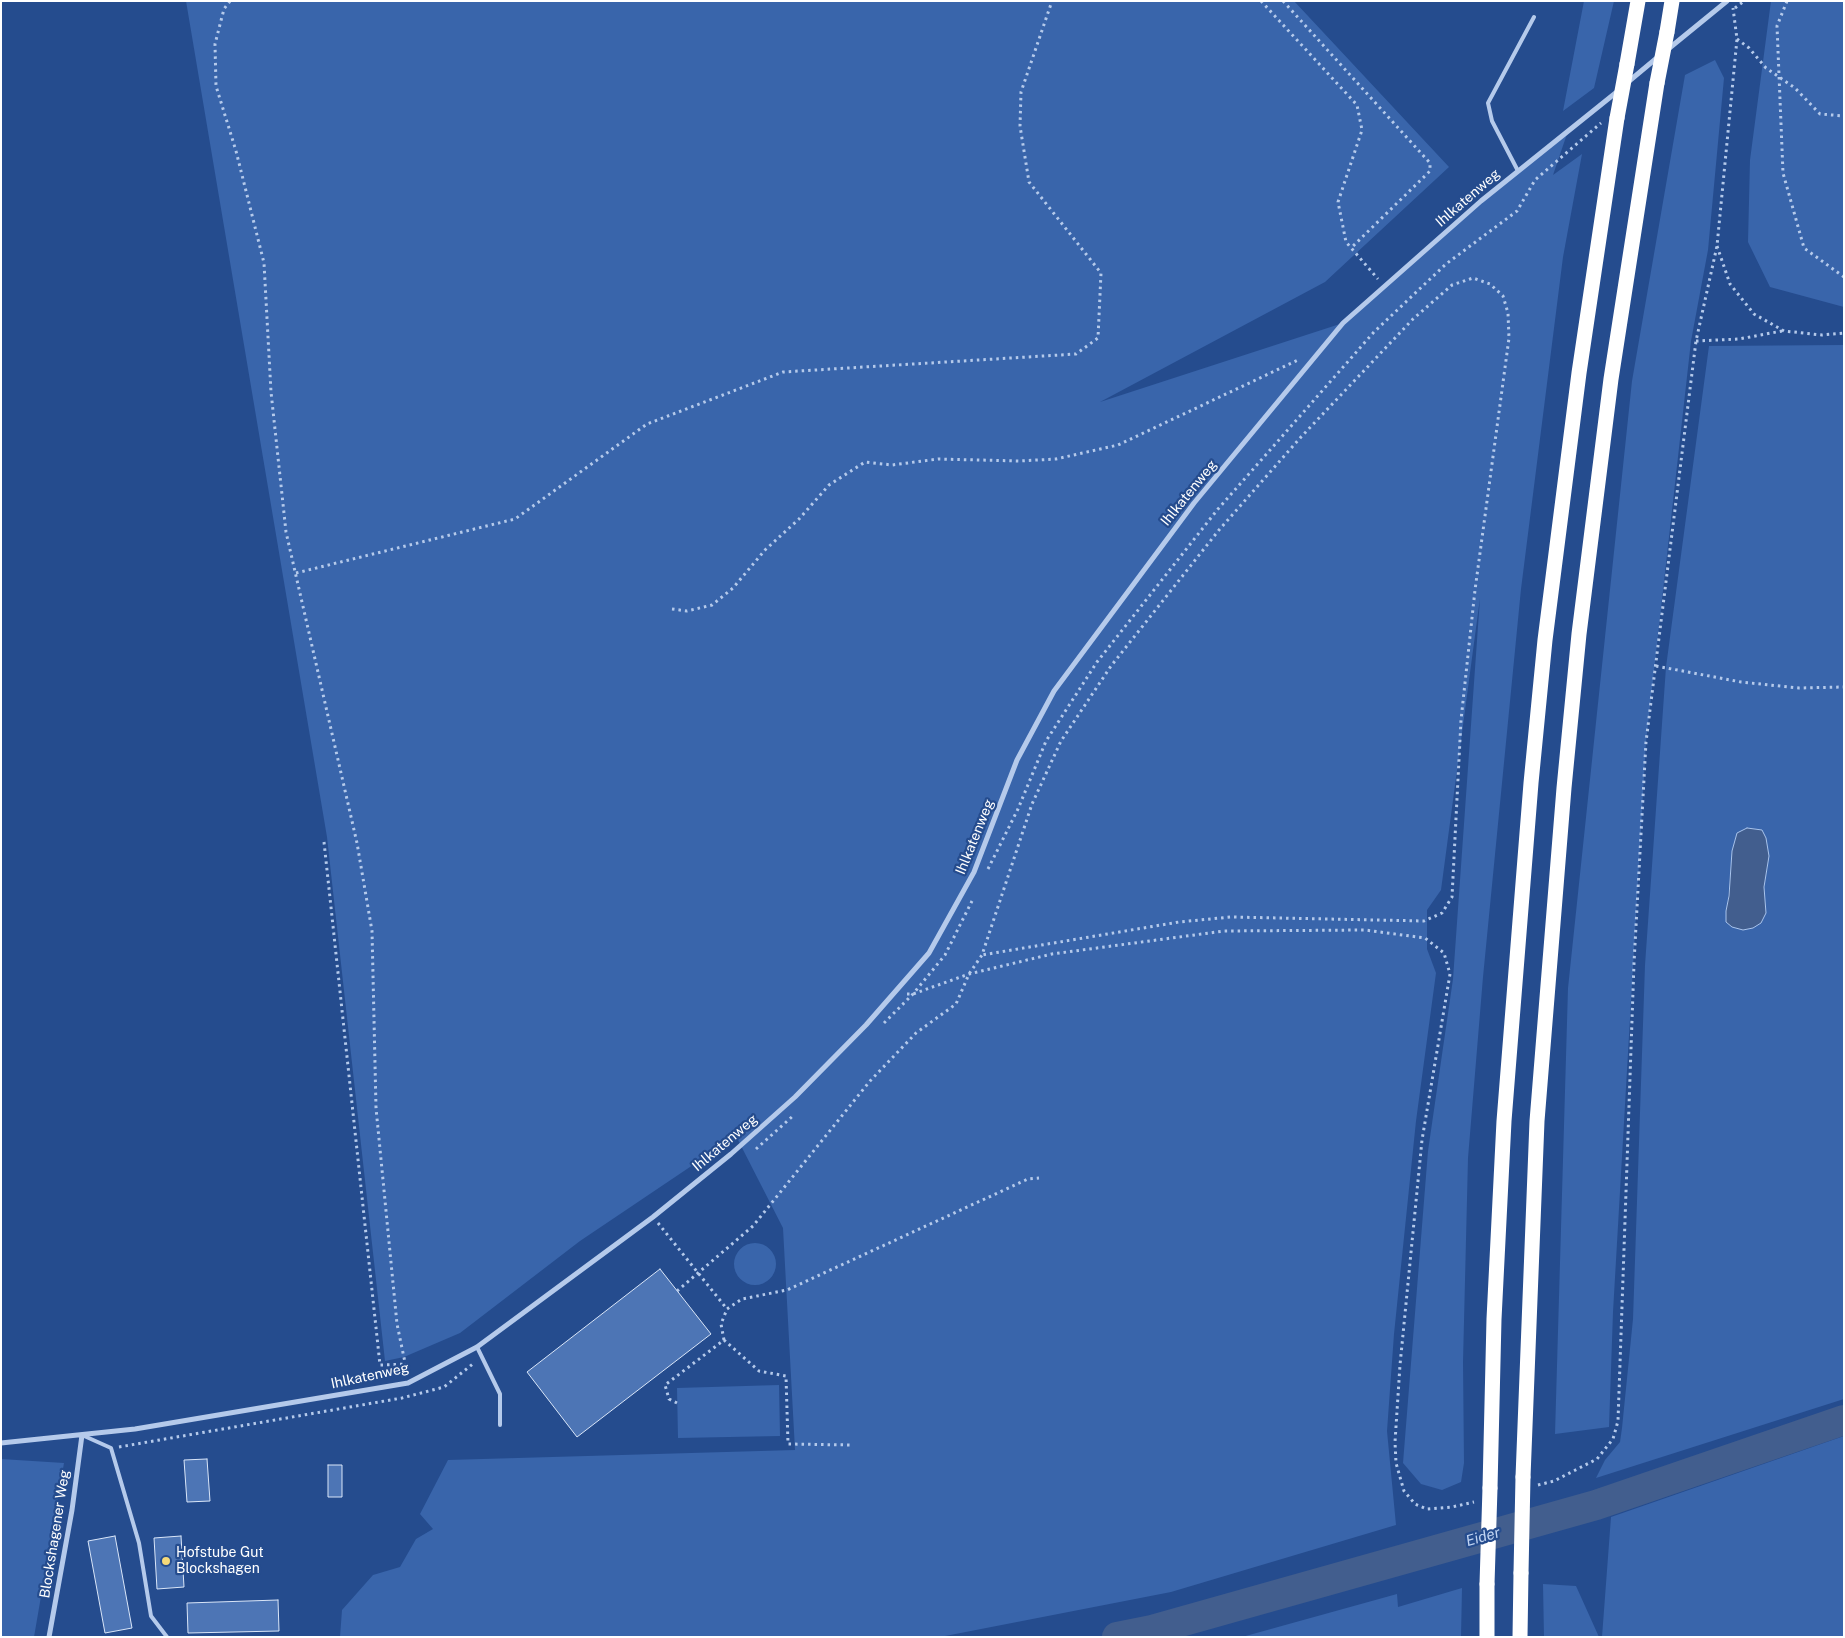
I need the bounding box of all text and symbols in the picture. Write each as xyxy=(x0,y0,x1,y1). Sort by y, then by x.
street label: Ihlkatenweg xyxy=(1432,166,1504,230)
street label: Ihlkatenweg xyxy=(1157,457,1221,529)
street label: Ihlkatenweg xyxy=(952,797,998,877)
street label: Ihlkatenweg xyxy=(689,1111,761,1175)
street label: Ihlkatenweg xyxy=(329,1359,411,1393)
street label: Blockshagener Weg xyxy=(37,1469,73,1599)
water label: Eider xyxy=(1464,1524,1502,1550)
place label: Hofstube Gut Blockshagen xyxy=(176,1545,264,1578)
marker: Hofstube Gut Blockshagen xyxy=(160,1555,172,1567)

